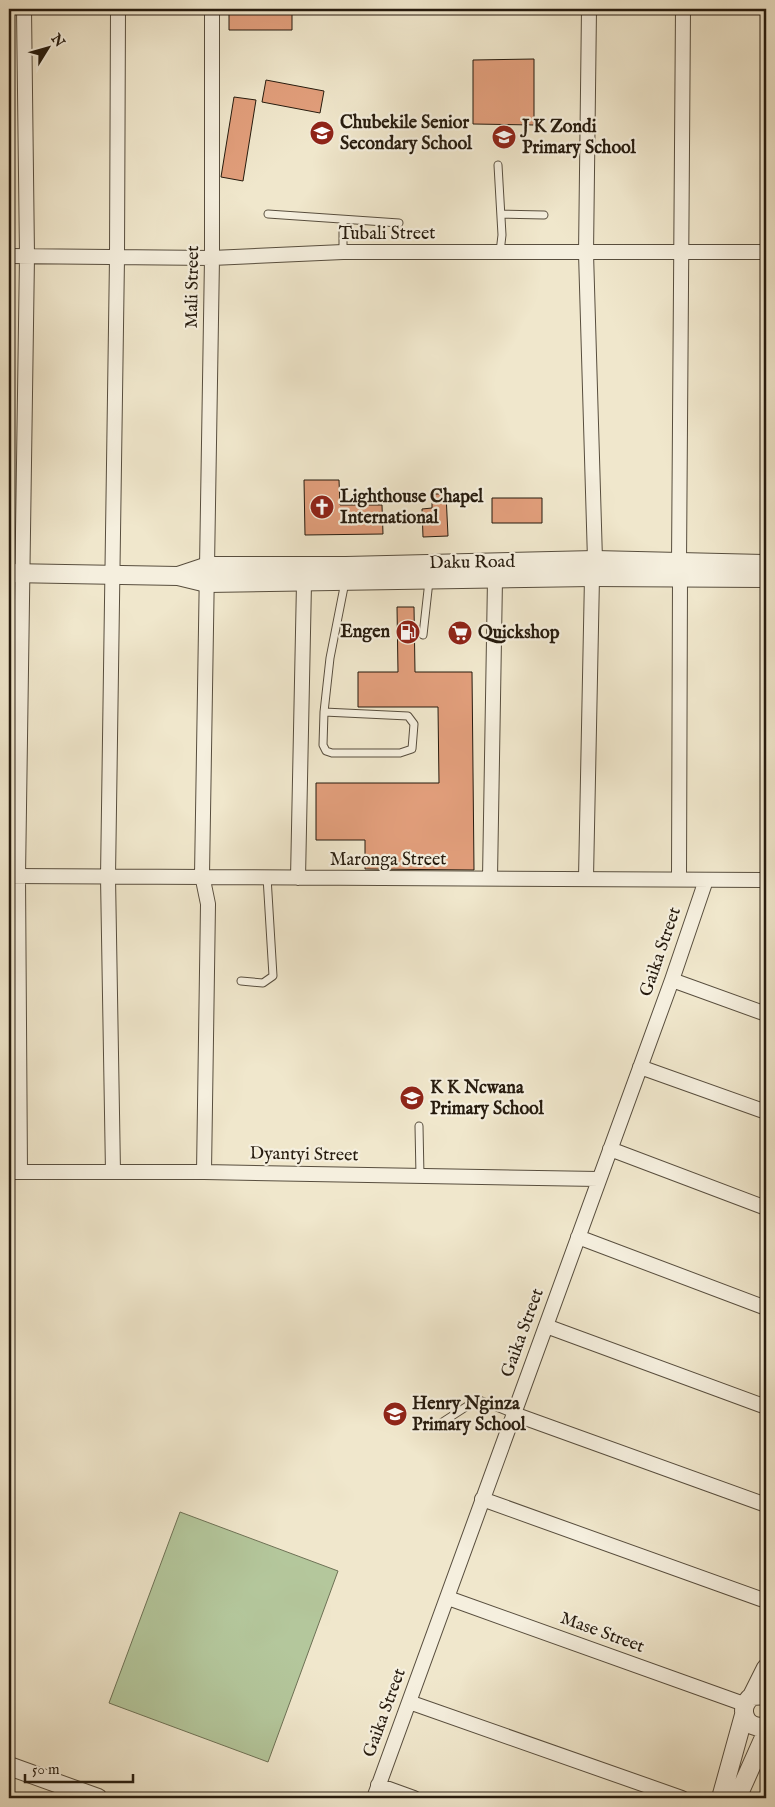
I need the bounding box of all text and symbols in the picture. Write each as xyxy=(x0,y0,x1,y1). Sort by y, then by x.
north arrow xyxy=(22,22,72,72)
text: N xyxy=(46,30,68,51)
place label: Chubekile Senior Secondary School xyxy=(340,112,473,156)
place label: J K Zondi Primary School xyxy=(520,116,637,160)
school or university icon: Chubekile Senior Secondary School xyxy=(309,120,335,146)
school or university icon: J K Zondi Primary School xyxy=(491,124,517,150)
street label: Tubali Street xyxy=(339,223,435,246)
street label: Mali Street xyxy=(181,245,205,329)
place label: Lighthouse Chapel International xyxy=(340,486,484,530)
church icon: Lighthouse Chapel International xyxy=(309,494,335,520)
street label: Daku Road xyxy=(429,551,515,575)
fuel station icon: Engen xyxy=(395,619,421,645)
supermarket icon: Quickshop xyxy=(447,620,473,646)
place label: Engen xyxy=(340,621,390,644)
place label: Quickshop xyxy=(478,622,560,645)
street label: Maronga Street xyxy=(330,849,446,872)
street label: Gaika Street xyxy=(635,904,687,1000)
place label: K K Ncwana Primary School xyxy=(430,1077,545,1121)
school or university icon: K K Ncwana Primary School xyxy=(399,1085,425,1111)
street label: Dyantyi Street xyxy=(249,1143,359,1167)
street label: Gaika Street xyxy=(496,1285,550,1381)
place label: Henry Nginza Primary School xyxy=(412,1393,527,1437)
school or university icon: Henry Nginza Primary School xyxy=(382,1401,408,1427)
street label: Mase Street xyxy=(557,1607,647,1659)
street label: Gaika Street xyxy=(358,1665,412,1761)
scale bar xyxy=(25,1752,132,1784)
text: 50 m xyxy=(32,1760,60,1779)

